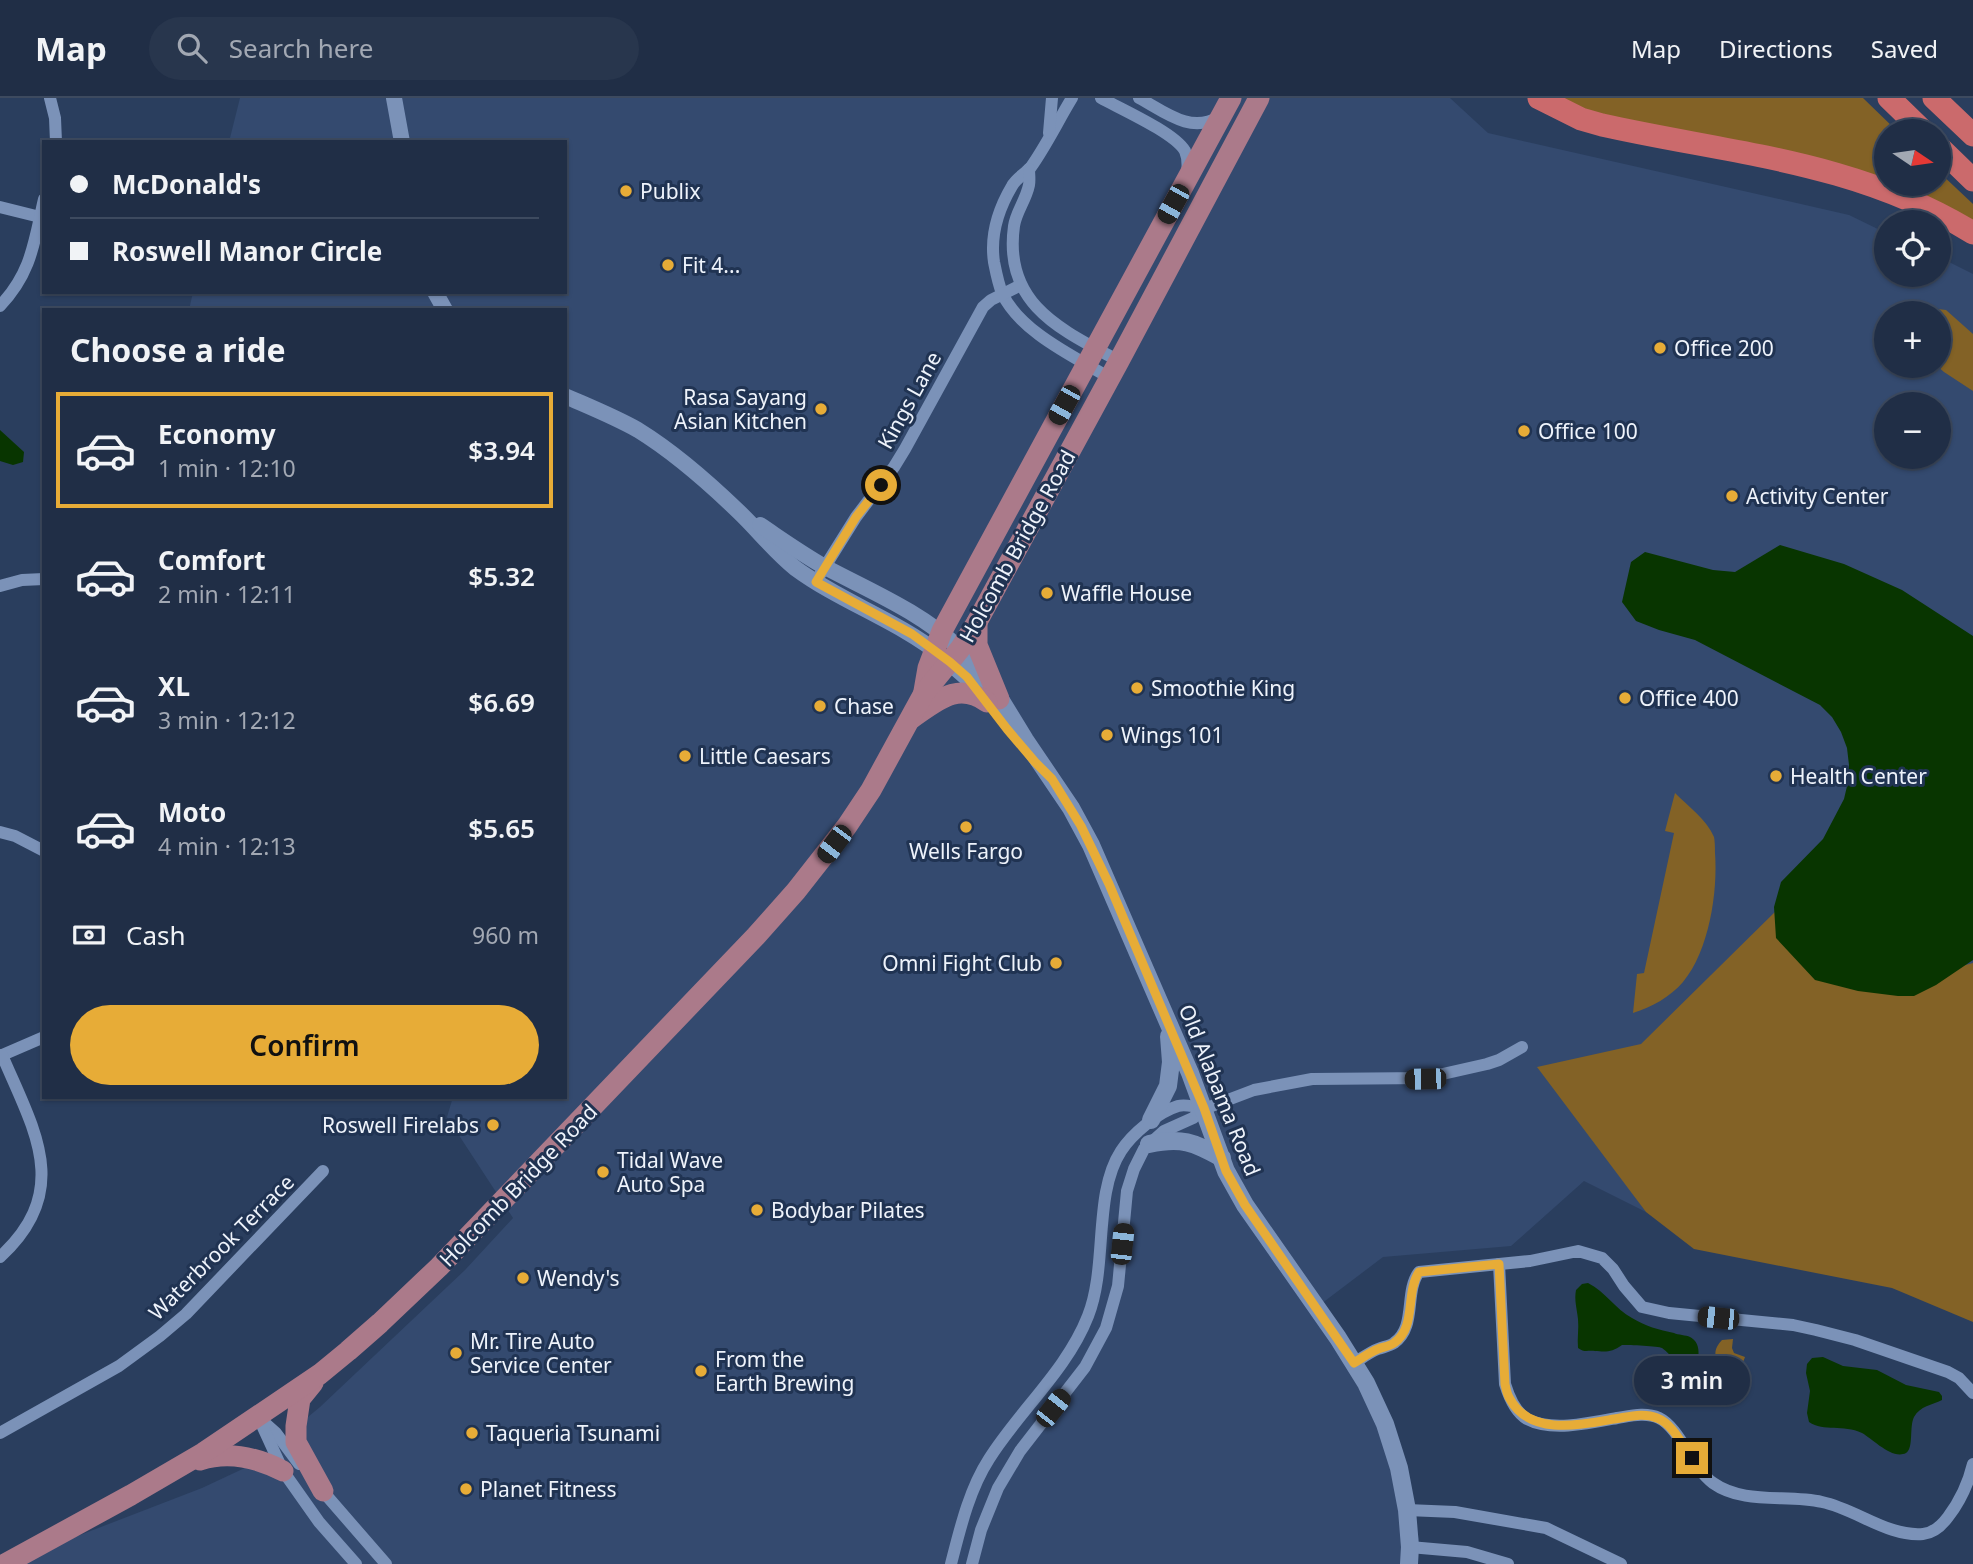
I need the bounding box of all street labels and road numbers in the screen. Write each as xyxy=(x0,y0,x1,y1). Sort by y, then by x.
street label: Kings Lane xyxy=(871,346,947,454)
street label: Holcomb Bridge Road xyxy=(952,445,1082,647)
street label: Old Alabama Road xyxy=(1173,1000,1267,1180)
street label: Holcomb Bridge Road xyxy=(433,1098,603,1272)
street label: Waterbrook Terrace xyxy=(142,1168,300,1326)

